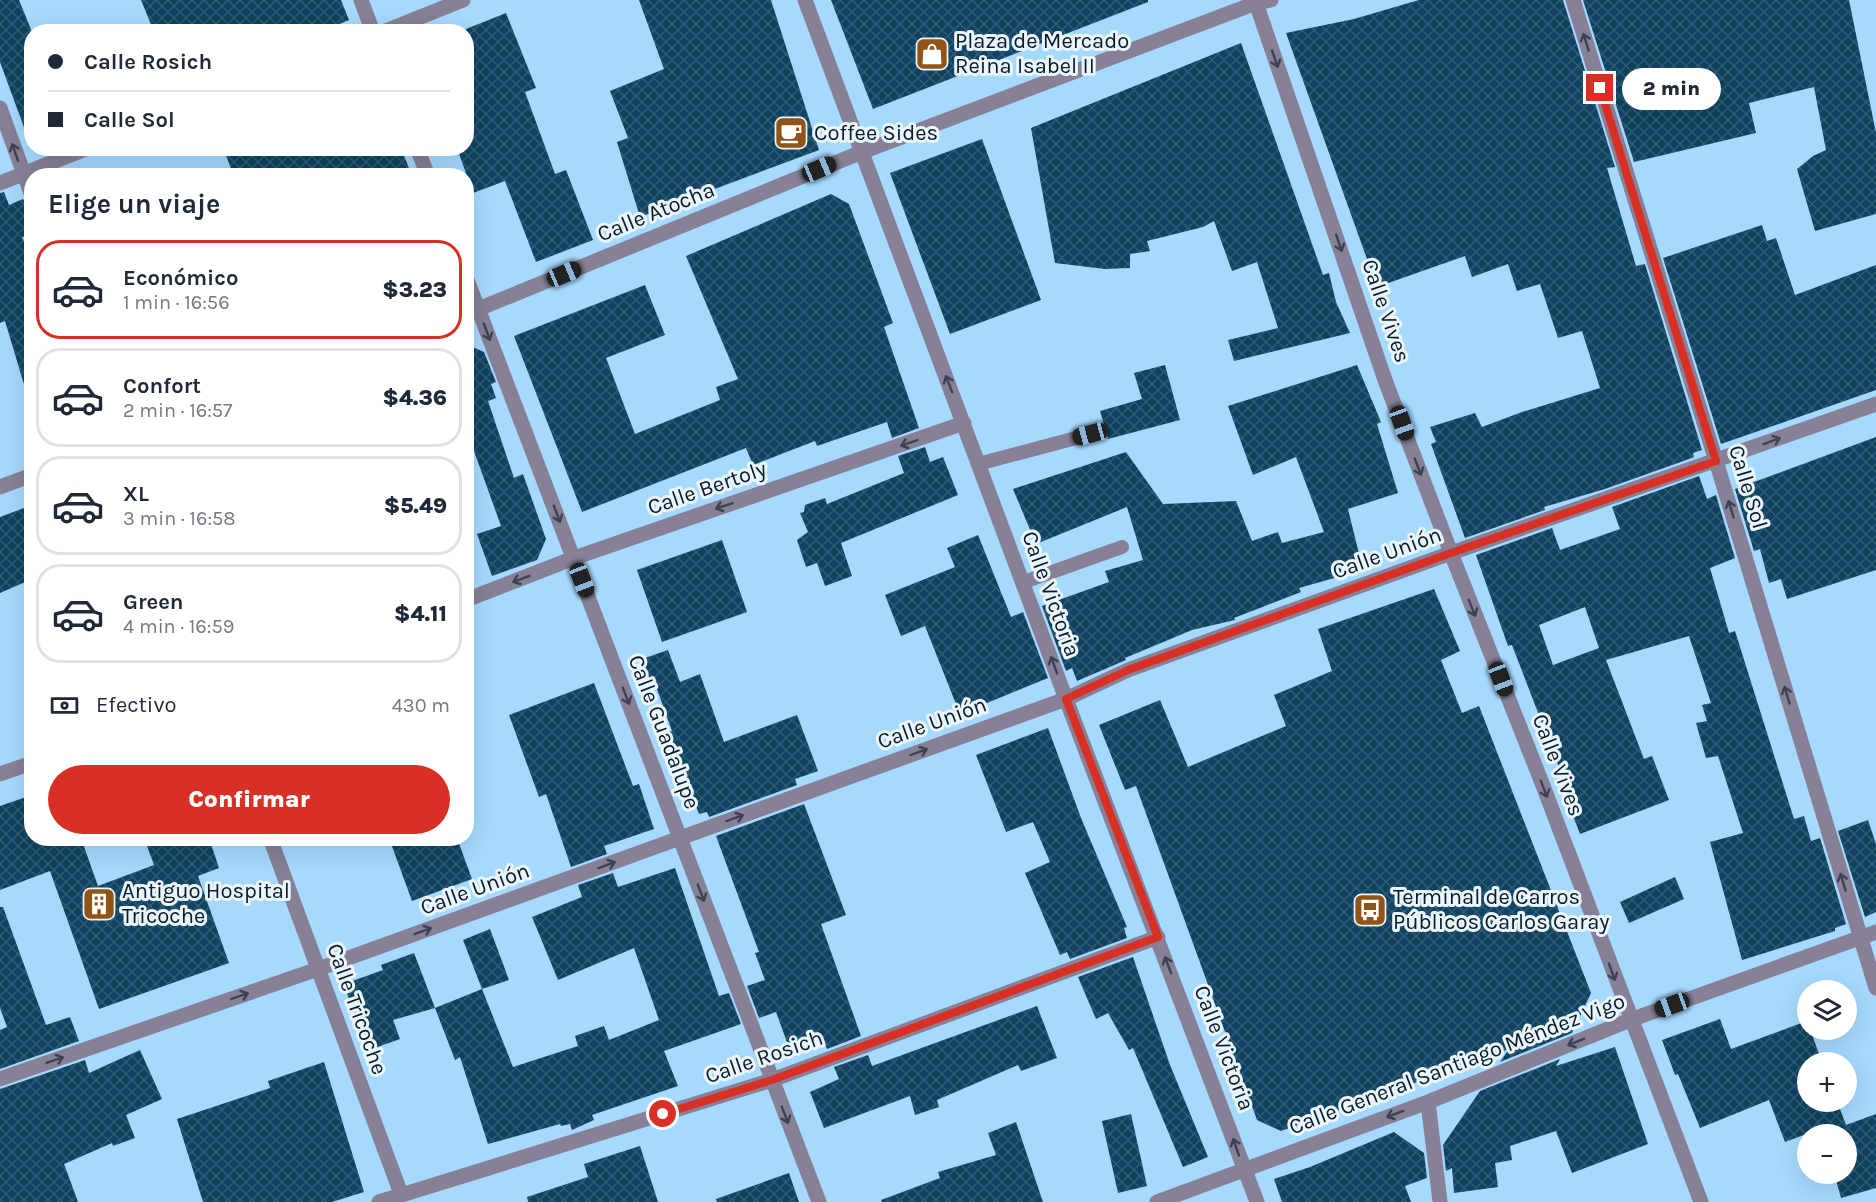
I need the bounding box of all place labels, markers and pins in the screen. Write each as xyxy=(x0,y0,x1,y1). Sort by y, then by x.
place label: Plaza de Mercado Reina Isabel II xyxy=(955,28,1129,79)
shop icon: Plaza de Mercado Reina Isabel II xyxy=(914,36,950,72)
cafe icon: Coffee Sides xyxy=(773,115,809,151)
place label: Coffee Sides xyxy=(814,120,938,146)
place label: Antiguo Hospital Tricoche xyxy=(122,878,290,929)
place label: Terminal de Carros Públicos Carlos Garay xyxy=(1393,884,1610,935)
building icon: Antiguo Hospital Tricoche xyxy=(81,886,117,922)
bus stop icon: Terminal de Carros Públicos Carlos Garay xyxy=(1352,892,1388,928)

